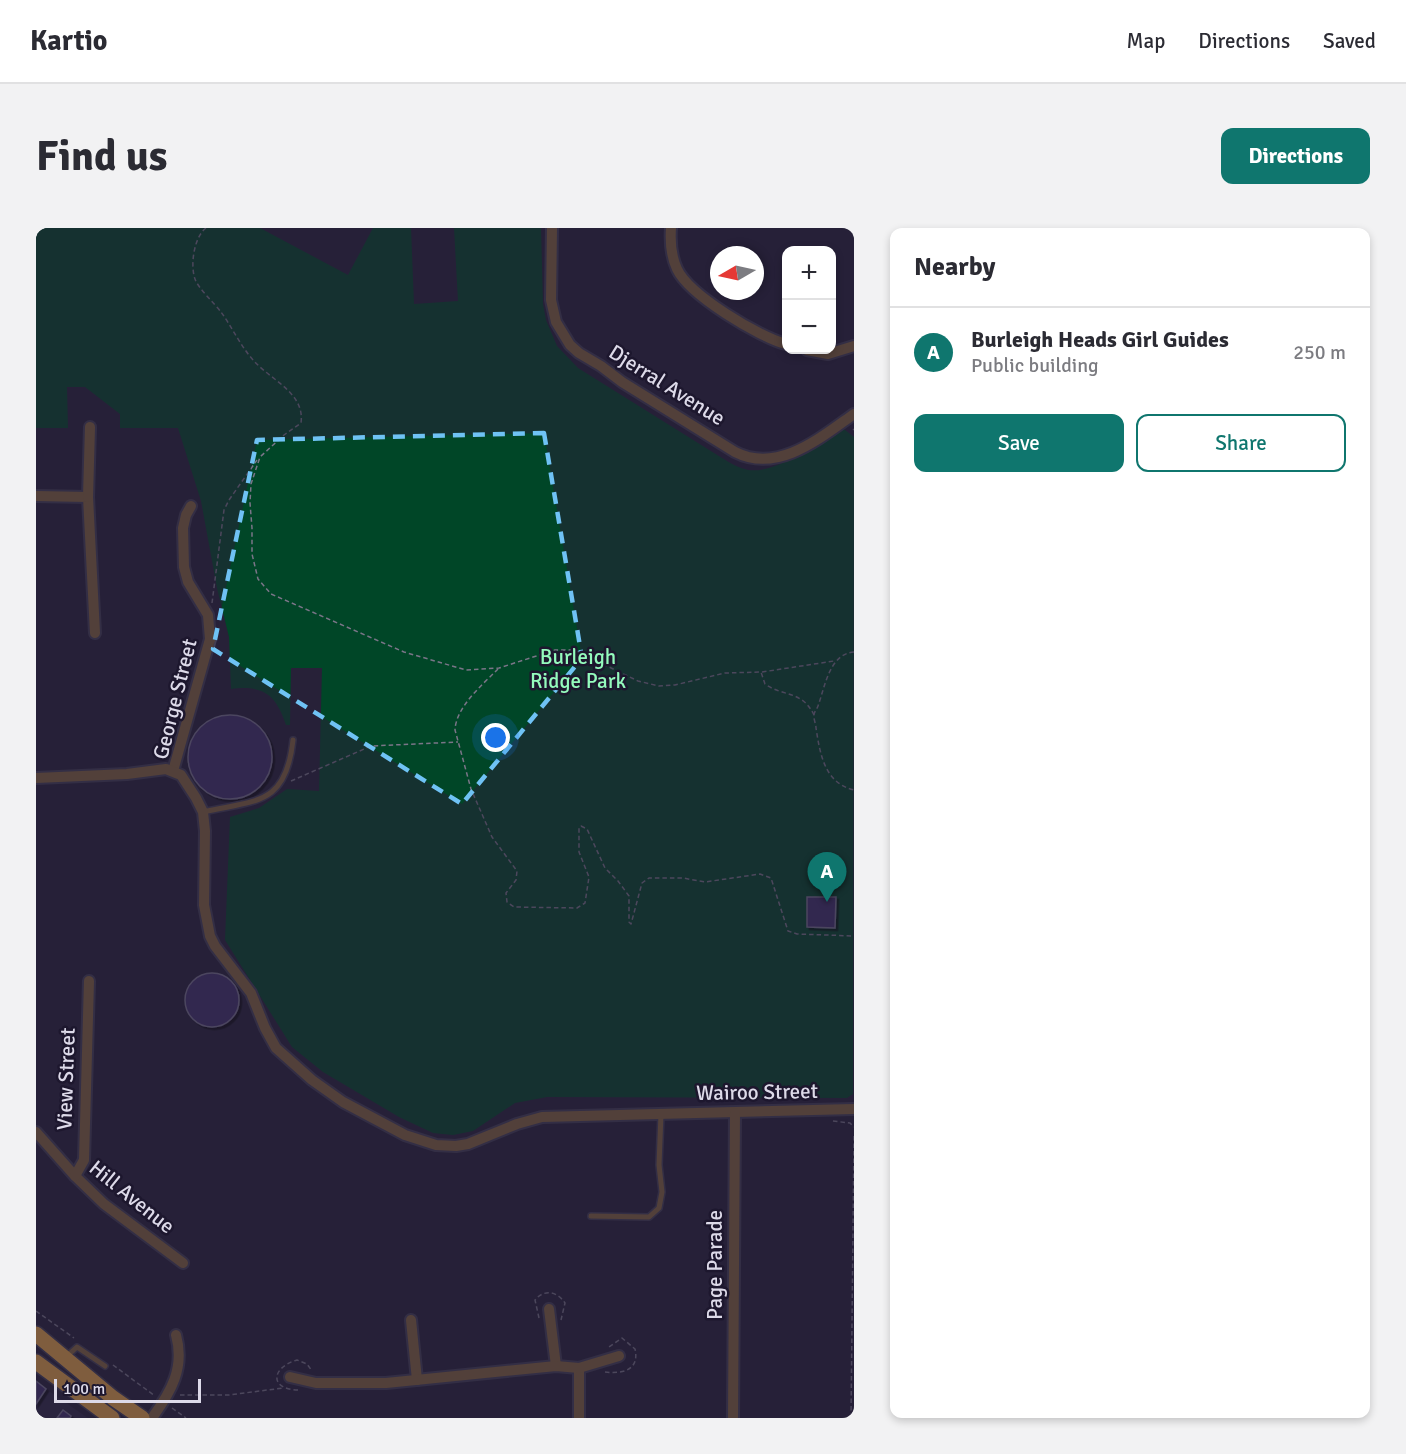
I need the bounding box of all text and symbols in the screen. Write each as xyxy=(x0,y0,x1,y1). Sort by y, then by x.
text: Kartio xyxy=(30,24,107,58)
text: Map xyxy=(1127,28,1165,54)
text: Directions xyxy=(1198,28,1290,54)
text: Saved xyxy=(1323,28,1376,54)
button: Directions xyxy=(1221,128,1370,184)
text: Find us xyxy=(36,131,167,182)
north arrow xyxy=(710,246,764,300)
map controls xyxy=(782,246,836,354)
button: + xyxy=(782,246,836,300)
text: Nearby xyxy=(914,251,995,283)
button: − xyxy=(782,300,836,354)
text: Burleigh Heads Girl Guides xyxy=(971,326,1229,353)
street label: Djerral Avenue xyxy=(604,339,730,431)
text: A xyxy=(927,340,940,365)
text: 250 m xyxy=(1293,340,1346,365)
text: Public building xyxy=(971,353,1099,378)
button: Save xyxy=(914,414,1124,472)
button: Share xyxy=(1136,414,1346,472)
street label: George Street xyxy=(147,636,203,762)
park label: Burleigh Ridge Park xyxy=(530,644,626,694)
your location xyxy=(481,723,510,752)
pin: A xyxy=(808,852,846,902)
street label: View Street xyxy=(51,1027,81,1131)
street label: Wairoo Street xyxy=(696,1078,818,1106)
street label: Hill Avenue xyxy=(84,1155,180,1239)
street label: Page Parade xyxy=(702,1210,728,1320)
scale bar xyxy=(54,1376,201,1404)
text: 100 m xyxy=(63,1379,105,1399)

